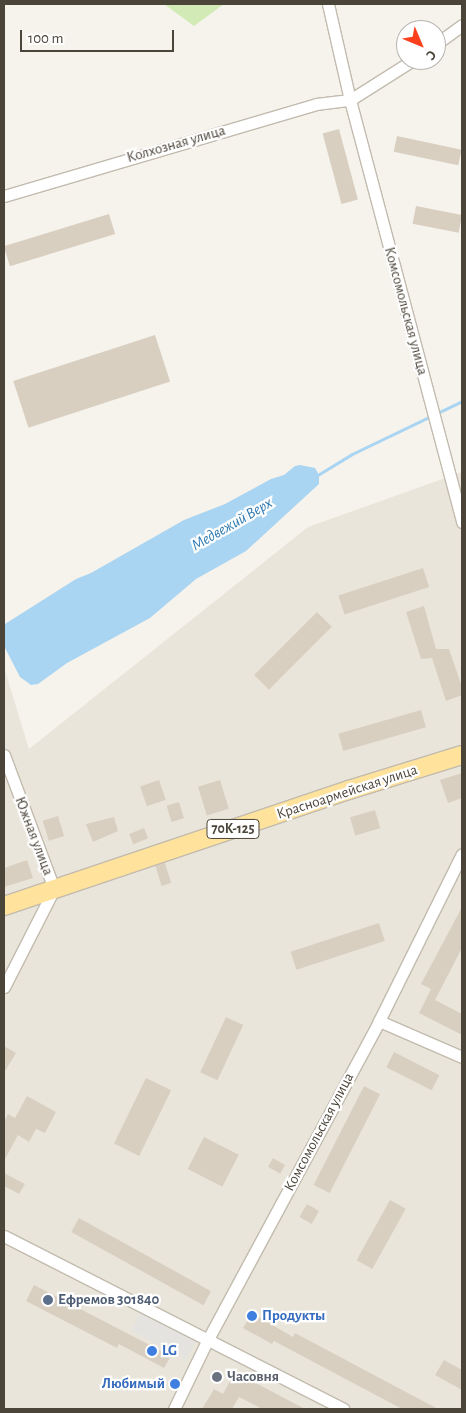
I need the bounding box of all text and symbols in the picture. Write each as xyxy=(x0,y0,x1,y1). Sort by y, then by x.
scale bar xyxy=(22,20,176,52)
north arrow xyxy=(396,20,446,70)
text: 100 m xyxy=(28,31,63,46)
text: С xyxy=(423,47,439,63)
street label: Колхозная улица xyxy=(125,121,227,167)
street label: Комсомольская улица xyxy=(380,245,432,377)
water label: Медвежий Верх xyxy=(188,493,276,555)
street label: Красноармейская улица xyxy=(274,761,420,823)
street label: Южная улица xyxy=(11,794,57,878)
road number: 70К-125 xyxy=(206,818,260,841)
street label: Комсомольская улица xyxy=(280,1070,358,1194)
place label: Ефремов 301840 xyxy=(58,1291,159,1309)
marker: Ефремов 301840 xyxy=(42,1294,54,1306)
place label: Продукты xyxy=(262,1307,325,1325)
marker: Продукты xyxy=(246,1310,258,1322)
place label: LG xyxy=(162,1342,177,1360)
marker: LG xyxy=(146,1345,158,1357)
place label: Часовня xyxy=(227,1368,279,1386)
marker: Часовня xyxy=(211,1371,223,1383)
place label: Любимый xyxy=(102,1375,165,1393)
marker: Любимый xyxy=(169,1378,181,1390)

